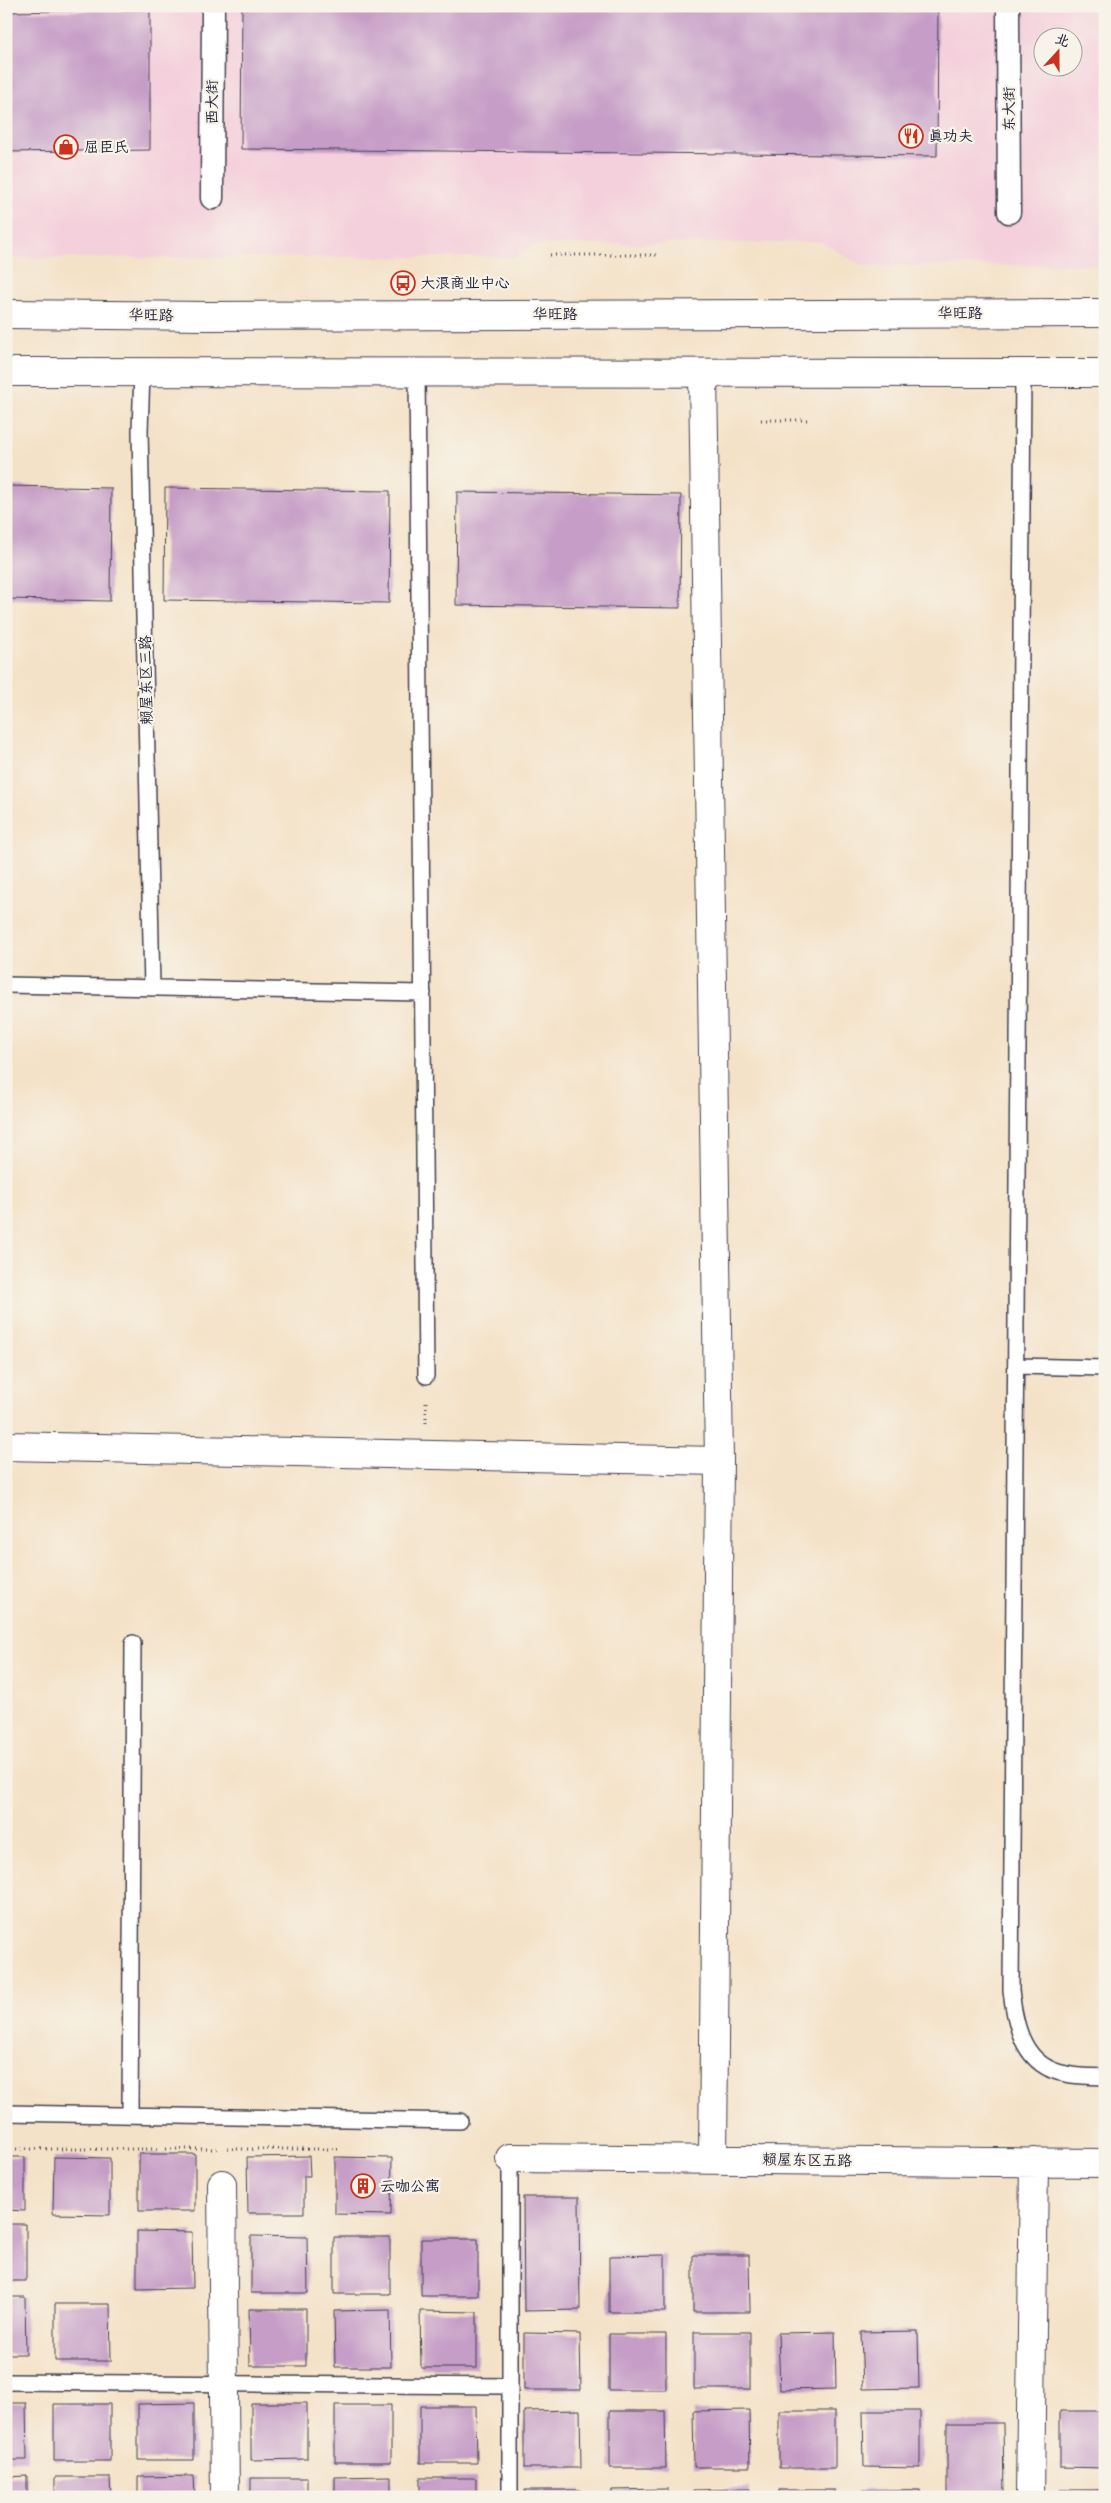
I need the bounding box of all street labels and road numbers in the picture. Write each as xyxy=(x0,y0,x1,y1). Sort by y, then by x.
street label: 西大街 xyxy=(203,79,223,125)
street label: 东大街 xyxy=(1000,86,1020,132)
street label: 华旺路 xyxy=(937,304,983,324)
street label: 华旺路 xyxy=(532,305,578,325)
street label: 华旺路 xyxy=(128,306,174,326)
street label: 赖屋东区三路 xyxy=(136,635,158,725)
street label: 赖屋东区五路 xyxy=(762,2150,852,2172)

